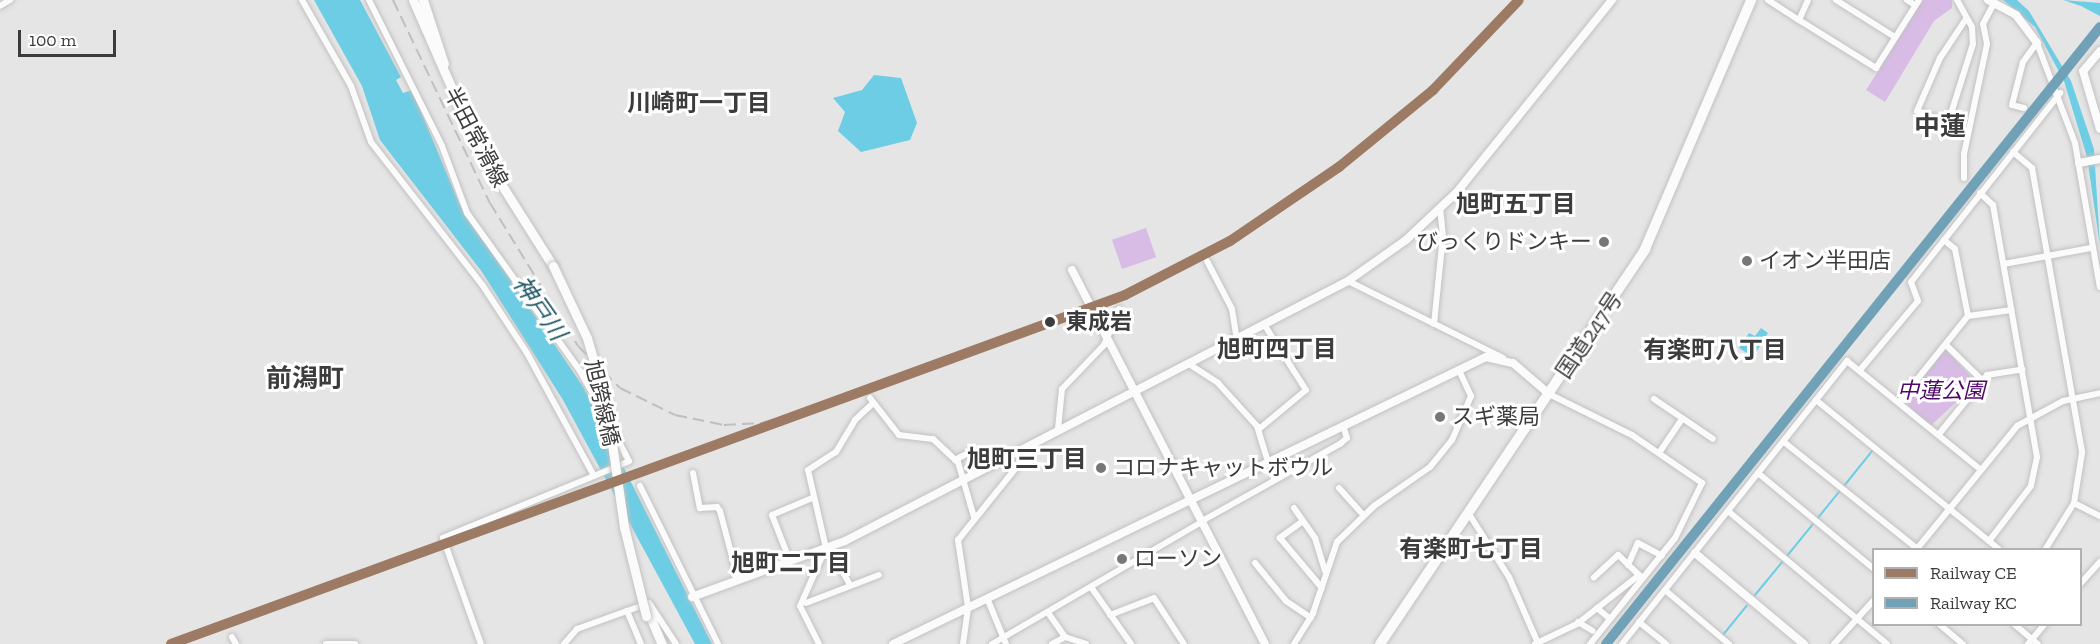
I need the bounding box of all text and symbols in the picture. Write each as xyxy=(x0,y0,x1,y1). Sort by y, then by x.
scale bar xyxy=(21,18,118,56)
text: 100 m xyxy=(29,29,76,51)
street label: 半田常滑線 xyxy=(439,82,513,192)
district label: 川崎町一丁目 xyxy=(627,89,771,117)
district label: 中蓮 xyxy=(1914,111,1966,143)
district label: 旭町五丁目 xyxy=(1456,190,1576,218)
place label: びっくりドンキー xyxy=(1416,229,1592,255)
marker: びっくりドンキー xyxy=(1597,235,1611,249)
place label: イオン半田店 xyxy=(1759,248,1891,274)
marker: イオン半田店 xyxy=(1740,254,1754,268)
water label: 神戸川 xyxy=(508,270,572,346)
street label: 国道247号 xyxy=(1550,286,1628,384)
place label: 東成岩 xyxy=(1066,309,1132,335)
marker: 東成岩 xyxy=(1039,311,1061,333)
district label: 旭町四丁目 xyxy=(1217,335,1337,363)
district label: 有楽町八丁目 xyxy=(1643,336,1787,364)
street label: 旭跨線橋 xyxy=(579,357,625,449)
district label: 前潟町 xyxy=(266,363,344,395)
park label: 中蓮公園 xyxy=(1897,378,1985,404)
place label: スギ薬局 xyxy=(1452,404,1540,430)
marker: スギ薬局 xyxy=(1433,410,1447,424)
district label: 旭町三丁目 xyxy=(967,445,1087,473)
place label: コロナキャットボウル xyxy=(1113,455,1333,481)
marker: コロナキャットボウル xyxy=(1094,461,1108,475)
district label: 有楽町七丁目 xyxy=(1399,535,1543,563)
place label: ローソン xyxy=(1134,546,1222,572)
legend xyxy=(1872,548,2082,626)
district label: 旭町二丁目 xyxy=(731,549,851,577)
marker: ローソン xyxy=(1115,552,1129,566)
text: Railway CE xyxy=(1930,562,2017,584)
text: Railway KC xyxy=(1930,592,2017,614)

